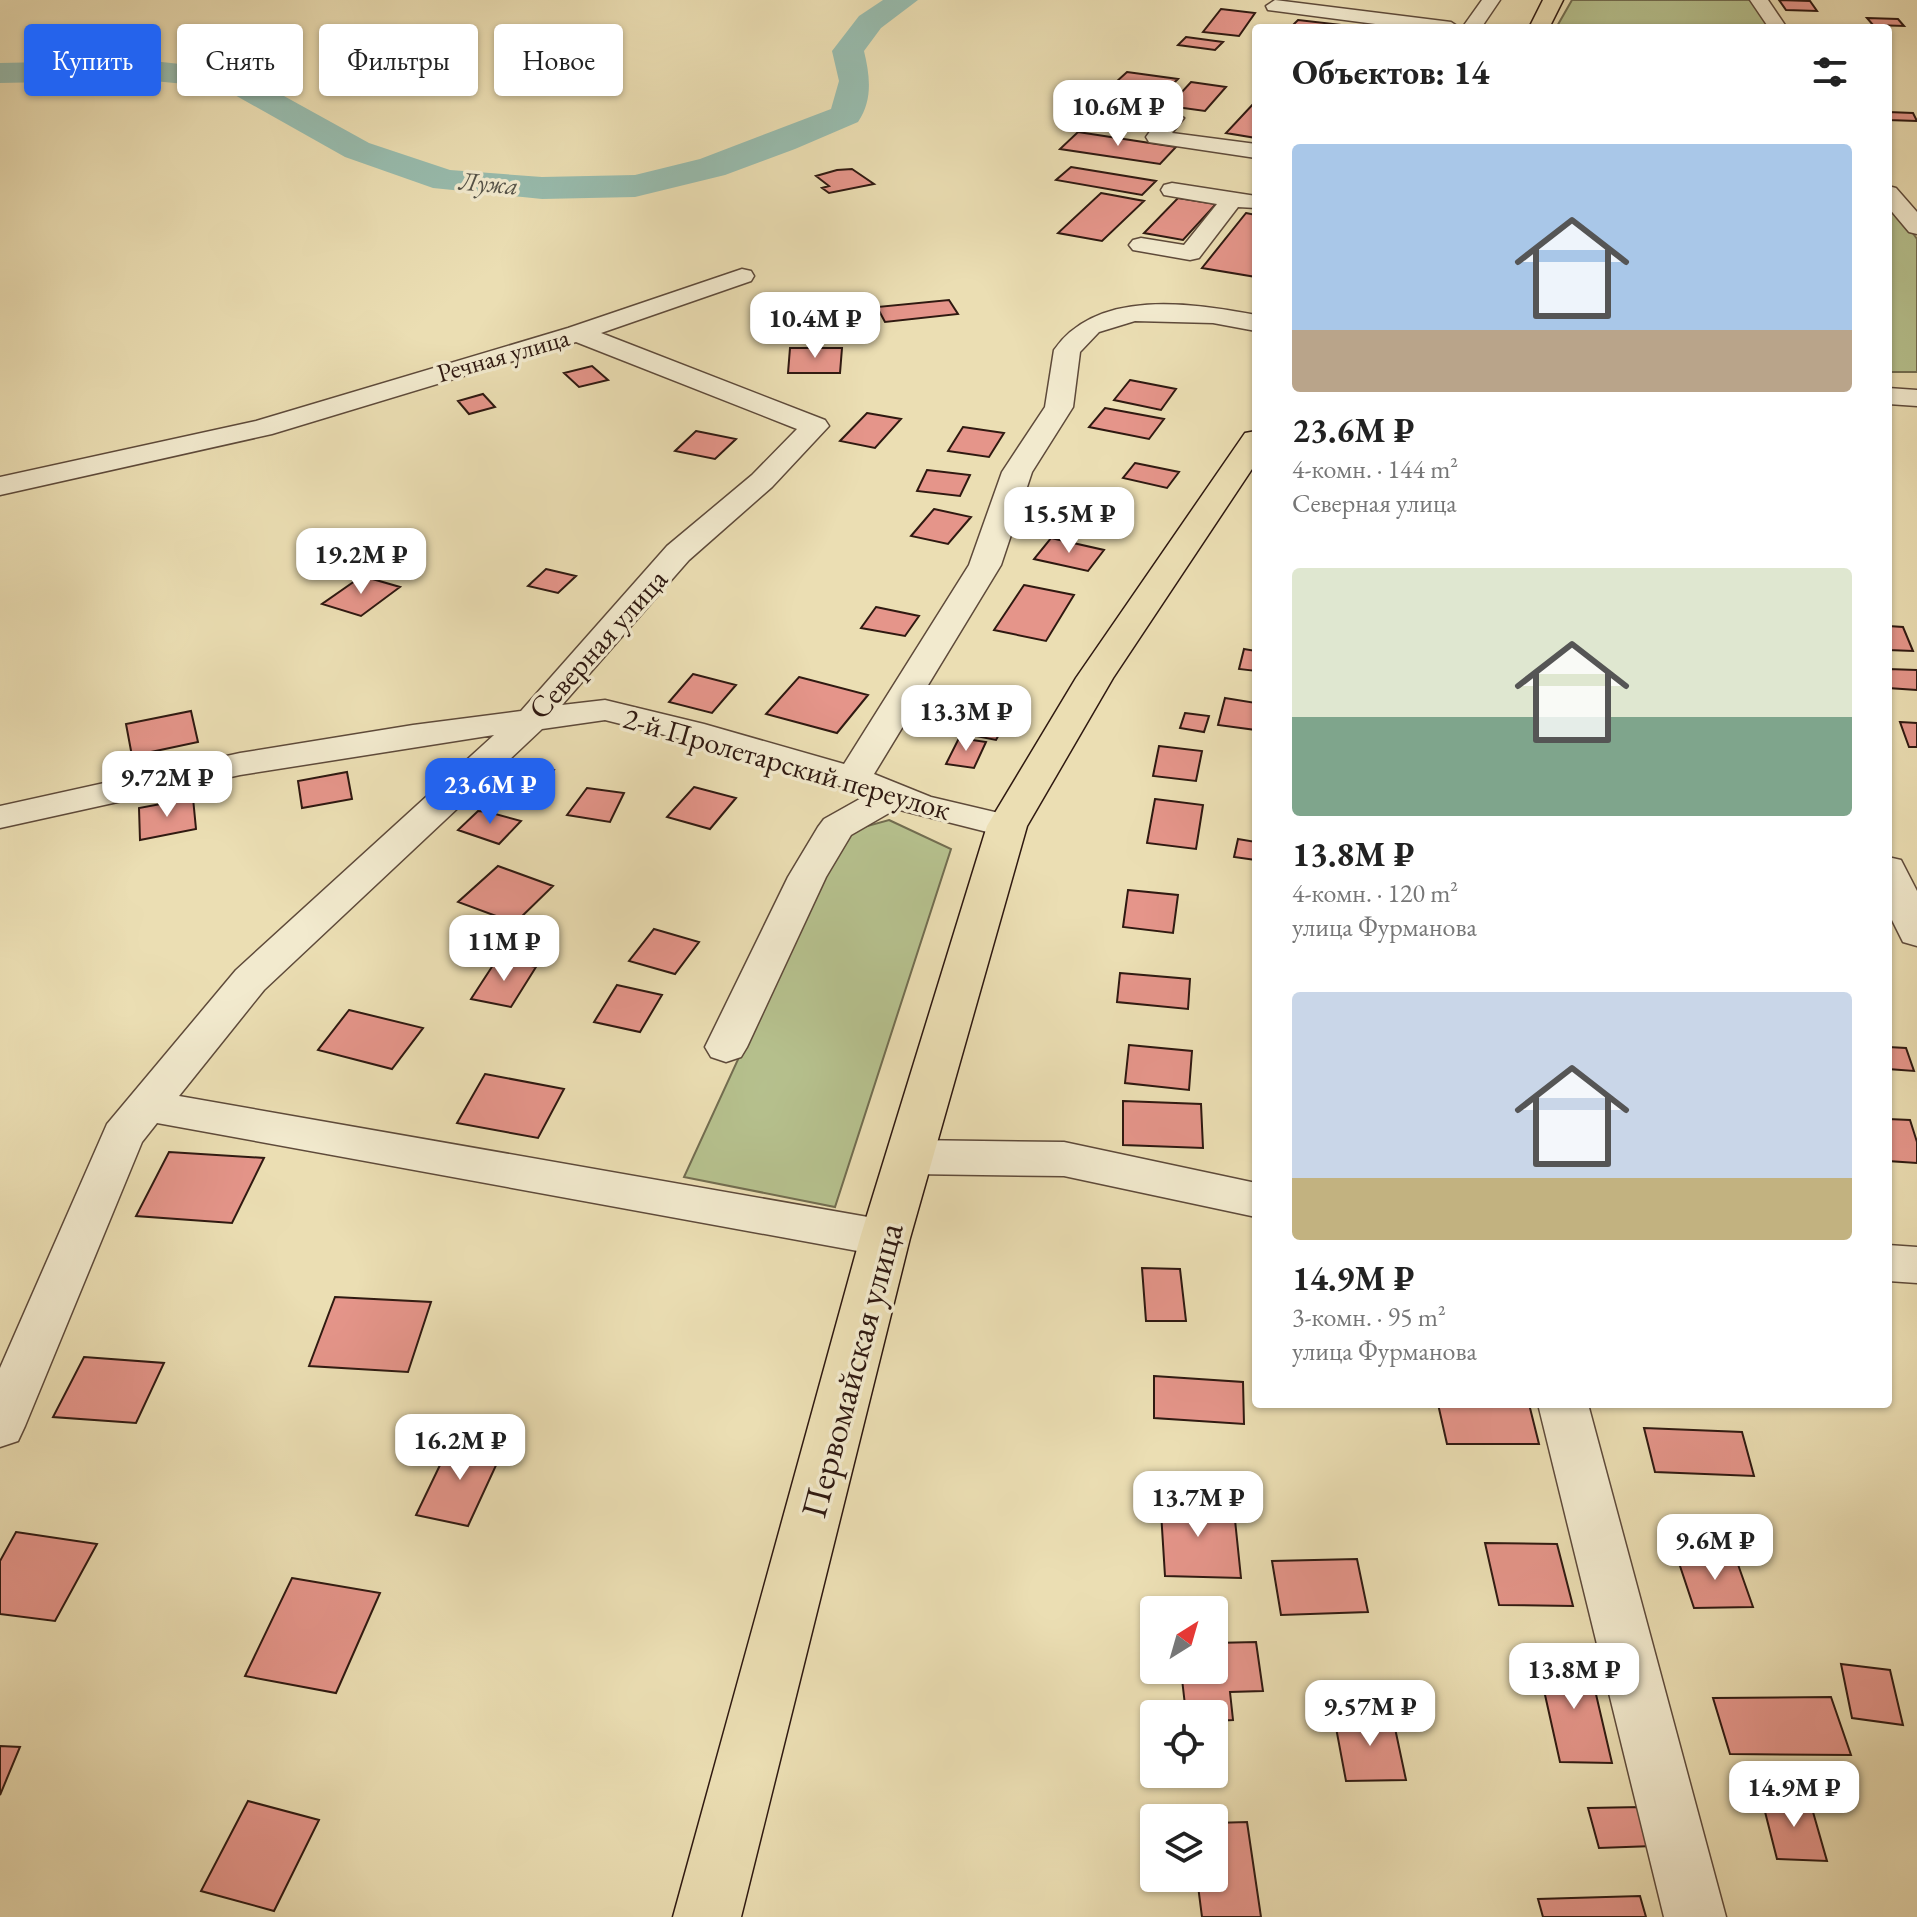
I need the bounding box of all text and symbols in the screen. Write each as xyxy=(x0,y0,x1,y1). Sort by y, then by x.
chip: Купить xyxy=(24,24,161,96)
chip: Снять xyxy=(177,24,303,96)
chip: Фильтры xyxy=(319,24,478,96)
chip: Новое xyxy=(494,24,623,96)
text: Объектов: 14 xyxy=(1292,50,1489,94)
icon: filters xyxy=(1808,50,1852,94)
pin: 10.6M ₽ xyxy=(1044,80,1192,148)
text: 10.6M ₽ xyxy=(1071,89,1165,123)
water label: Лужа xyxy=(456,163,520,203)
icon: home xyxy=(1500,196,1644,340)
pin: 10.4M ₽ xyxy=(741,292,889,360)
text: 10.4M ₽ xyxy=(768,301,862,335)
street label: Речная улица xyxy=(433,320,574,390)
text: 23.6M ₽ xyxy=(1292,408,1415,452)
text: 4-комн. · 144 m² xyxy=(1292,452,1458,486)
text: Северная улица xyxy=(1292,486,1457,520)
pin: 15.5M ₽ xyxy=(995,487,1143,555)
text: 15.5M ₽ xyxy=(1022,496,1116,530)
pin: 19.2M ₽ xyxy=(287,528,435,596)
text: 19.2M ₽ xyxy=(314,537,408,571)
street label: Северная улица xyxy=(520,560,676,727)
icon: home xyxy=(1500,620,1644,764)
pin: 13.3M ₽ xyxy=(892,685,1040,753)
text: 13.3M ₽ xyxy=(919,694,1013,728)
street label: 2-й Пролетарский переулок xyxy=(619,698,955,829)
pin: 9.72M ₽ xyxy=(93,751,241,819)
pin: 23.6M ₽ xyxy=(416,758,564,826)
text: 9.72M ₽ xyxy=(120,760,214,794)
text: 23.6M ₽ xyxy=(443,767,537,801)
text: 13.8M ₽ xyxy=(1292,832,1415,876)
text: 4-комн. · 120 m² xyxy=(1292,876,1458,910)
text: улица Фурманова xyxy=(1292,910,1477,944)
pin: 11M ₽ xyxy=(448,915,560,983)
text: 11M ₽ xyxy=(467,924,541,958)
icon: home xyxy=(1500,1044,1644,1188)
street label: Первомайская улица xyxy=(789,1217,914,1523)
text: 14.9M ₽ xyxy=(1292,1256,1415,1300)
text: 3-комн. · 95 m² xyxy=(1292,1300,1446,1334)
text: улица Фурманова xyxy=(1292,1334,1477,1368)
pin: 16.2M ₽ xyxy=(386,1414,534,1482)
text: 16.2M ₽ xyxy=(413,1423,507,1457)
pin: 13.7M ₽ xyxy=(1124,1471,1272,1539)
text: 13.7M ₽ xyxy=(1151,1480,1245,1514)
pin: 9.6M ₽ xyxy=(1650,1514,1780,1582)
text: 9.6M ₽ xyxy=(1675,1523,1755,1557)
north arrow xyxy=(1140,1596,1228,1684)
map controls xyxy=(1140,1596,1228,1892)
pin: 13.8M ₽ xyxy=(1500,1643,1648,1711)
text: 13.8M ₽ xyxy=(1527,1652,1621,1686)
pin: 9.57M ₽ xyxy=(1296,1680,1444,1748)
text: 9.57M ₽ xyxy=(1323,1689,1417,1723)
button: locate xyxy=(1140,1700,1228,1788)
pin: 14.9M ₽ xyxy=(1720,1761,1868,1829)
text: 14.9M ₽ xyxy=(1747,1770,1841,1804)
button: layers xyxy=(1140,1804,1228,1892)

